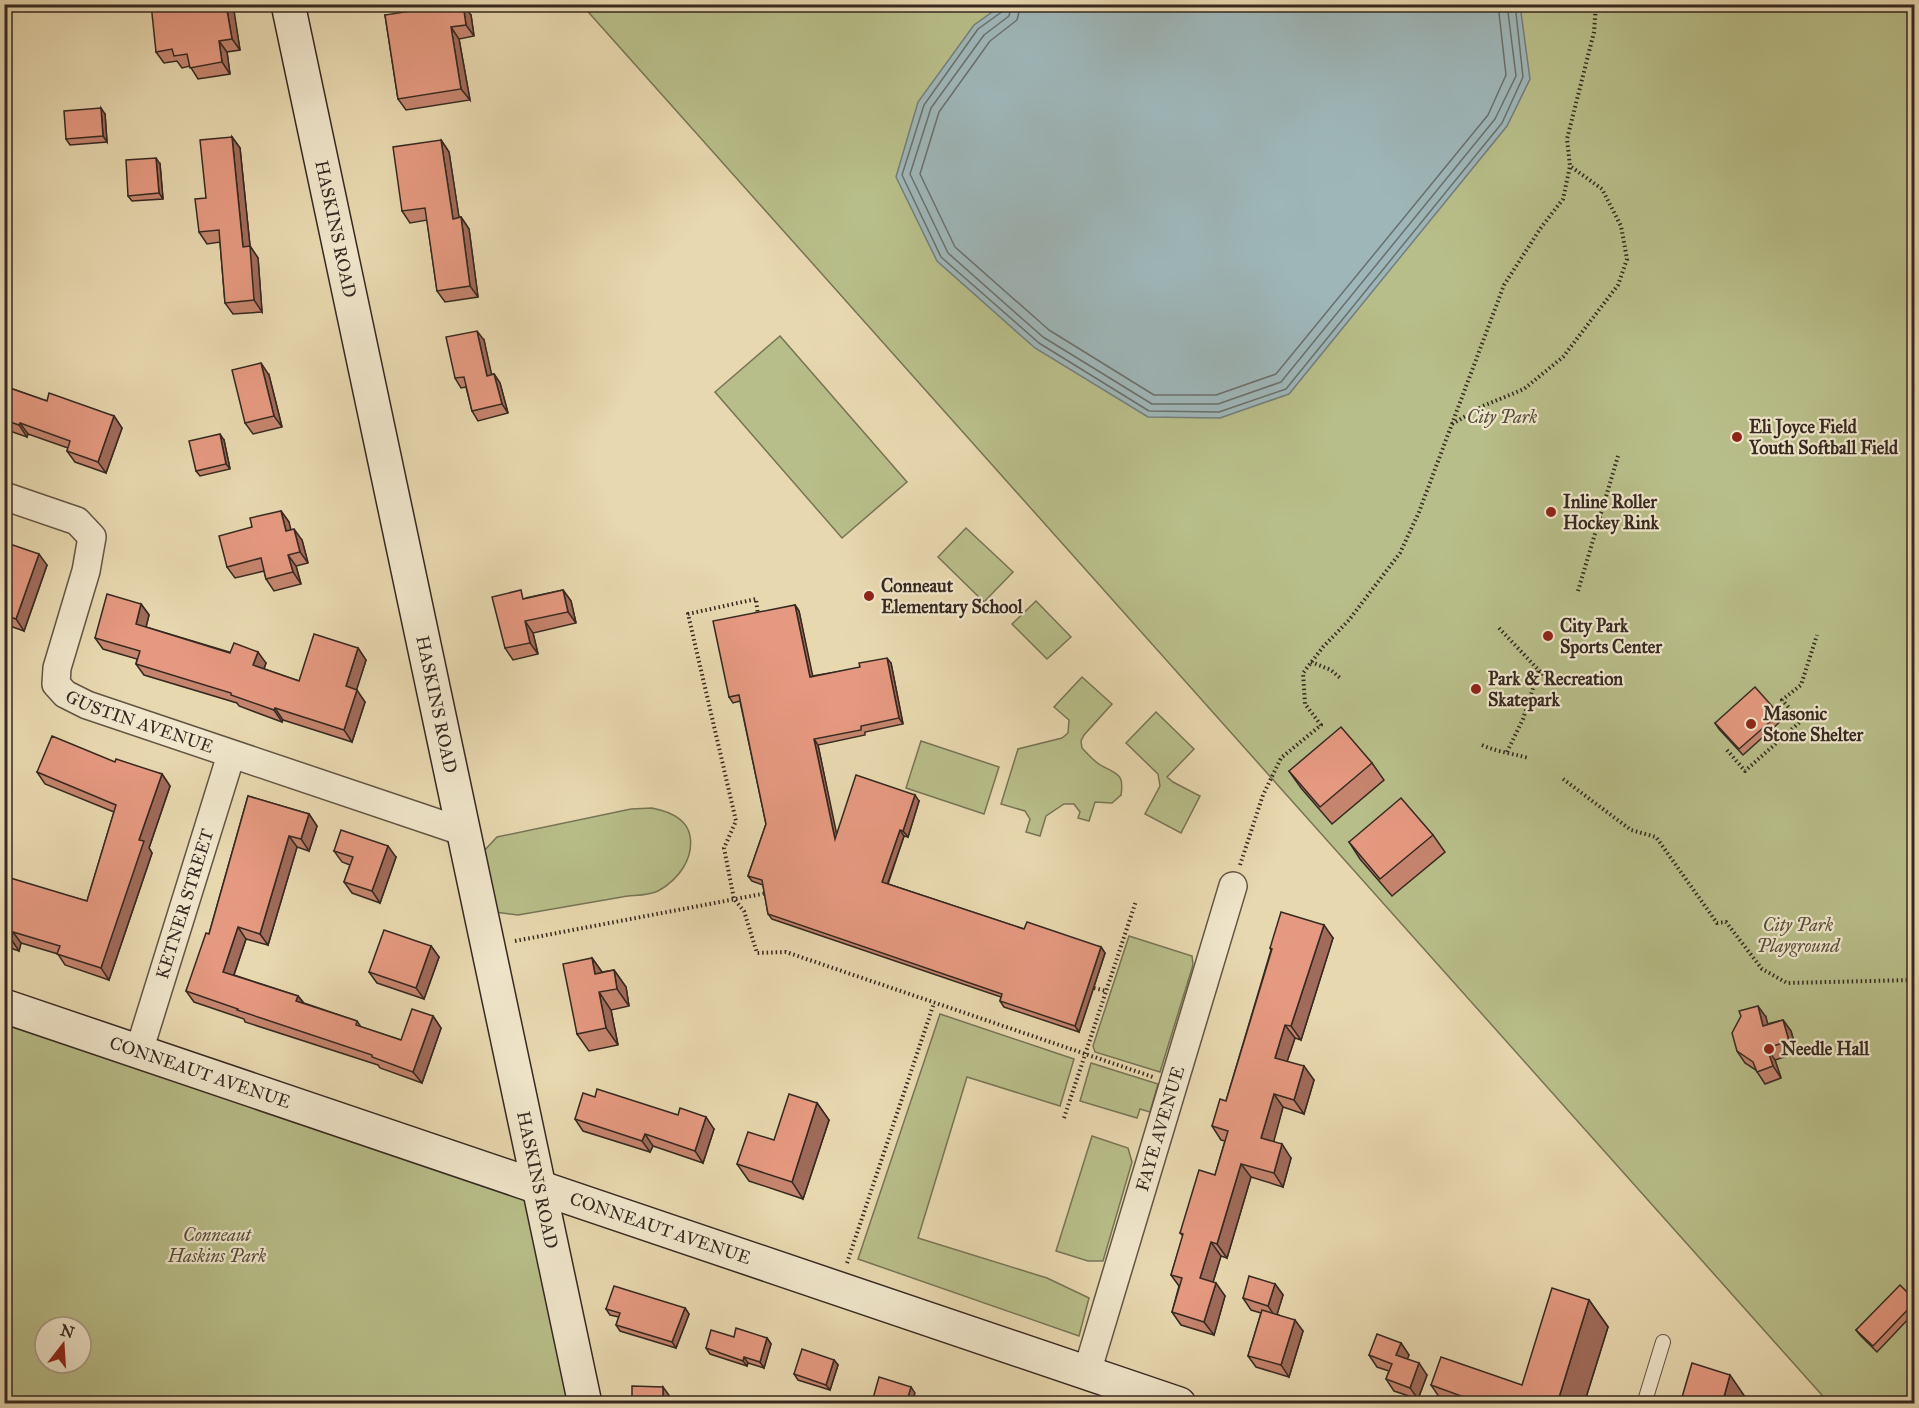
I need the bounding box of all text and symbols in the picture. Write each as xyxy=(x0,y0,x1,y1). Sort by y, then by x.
street label: HASKINS ROAD xyxy=(310,158,361,300)
park label: City Park xyxy=(1467,406,1537,428)
place label: Eli Joyce Field Youth Softball Field xyxy=(1748,416,1899,459)
marker: Eli Joyce Field Youth Softball Field xyxy=(1730,430,1744,444)
place label: Inline Roller Hockey Rink xyxy=(1563,491,1659,535)
marker: Inline Roller Hockey Rink xyxy=(1544,505,1558,519)
place label: Conneaut Elementary School xyxy=(881,575,1024,619)
marker: Conneaut Elementary School xyxy=(862,589,876,603)
place label: City Park Sports Center xyxy=(1560,615,1663,659)
marker: City Park Sports Center xyxy=(1541,629,1555,643)
street label: HASKINS ROAD xyxy=(411,634,462,775)
place label: Park & Recreation Skatepark xyxy=(1488,668,1623,712)
marker: Park & Recreation Skatepark xyxy=(1469,682,1483,696)
street label: GUSTIN AVENUE xyxy=(62,685,216,758)
place label: Masonic Stone Shelter xyxy=(1763,703,1865,746)
marker: Masonic Stone Shelter xyxy=(1744,717,1758,731)
street label: KETNER STREET xyxy=(151,826,218,982)
park label: City Park Playground xyxy=(1756,914,1841,957)
street label: CONNEAUT AVENUE xyxy=(107,1032,293,1113)
place label: Needle Hall xyxy=(1781,1038,1870,1060)
marker: Needle Hall xyxy=(1762,1042,1776,1056)
street label: FAYE AVENUE xyxy=(1131,1063,1189,1194)
street label: HASKINS ROAD xyxy=(512,1109,563,1251)
street label: CONNEAUT AVENUE xyxy=(567,1187,754,1269)
park label: Conneaut Haskins Park xyxy=(167,1224,266,1267)
north arrow xyxy=(33,1315,93,1375)
text: N xyxy=(58,1320,77,1342)

